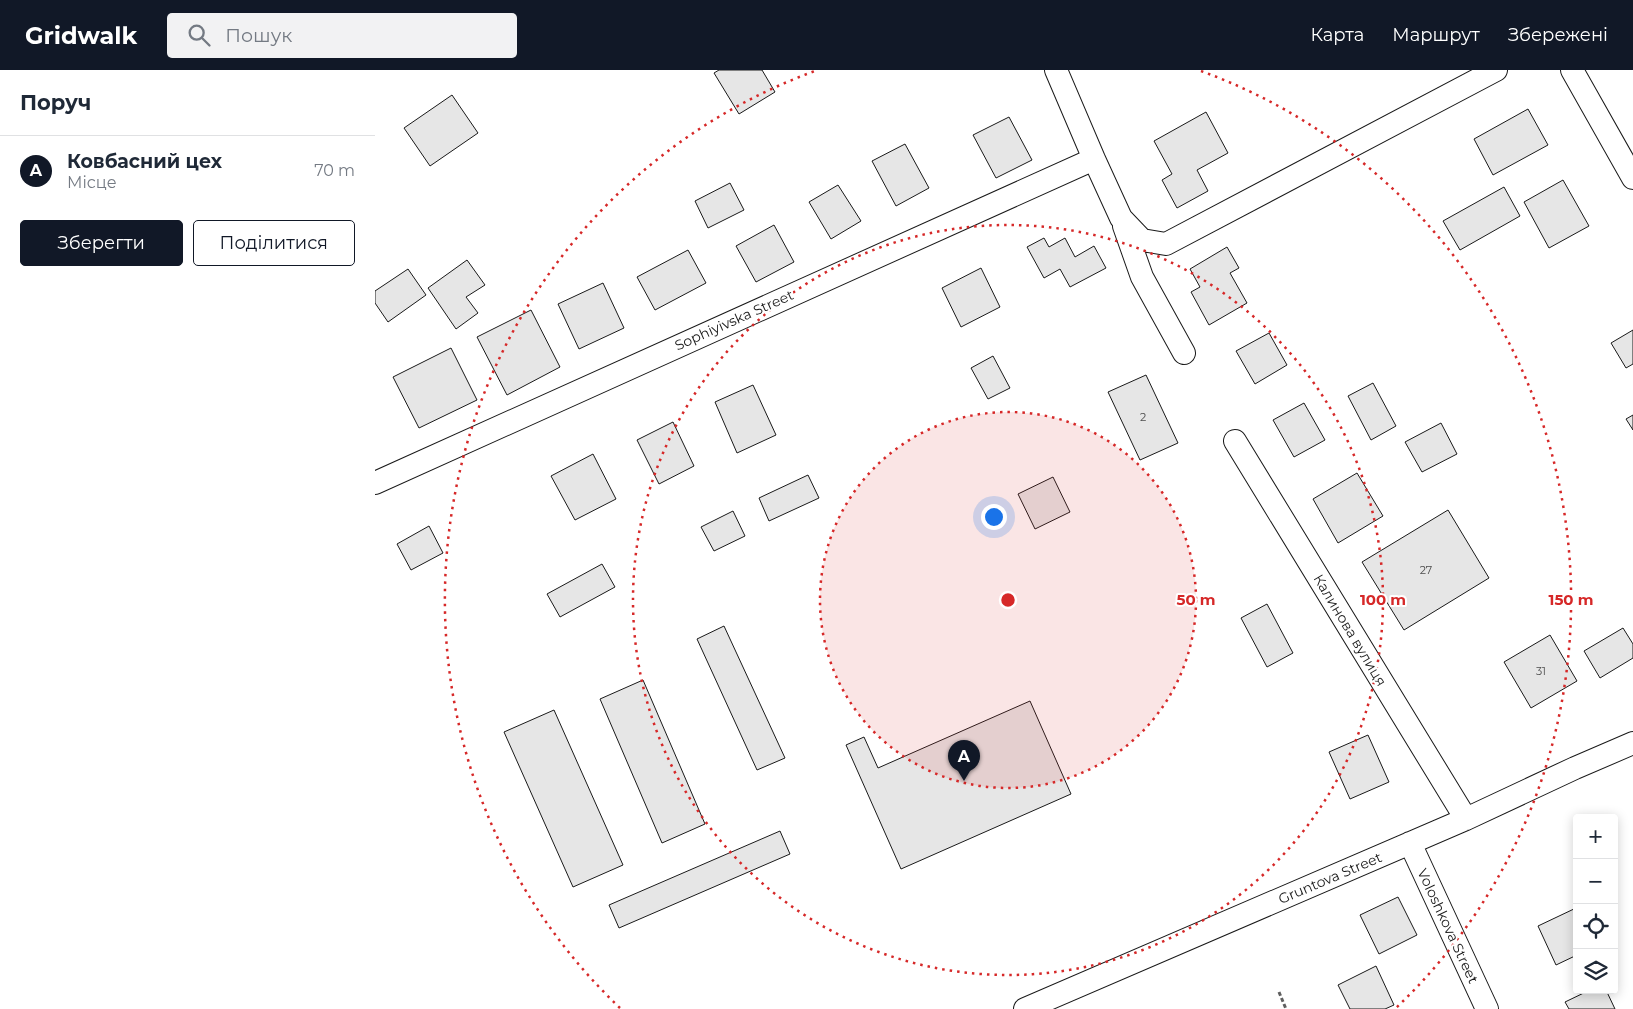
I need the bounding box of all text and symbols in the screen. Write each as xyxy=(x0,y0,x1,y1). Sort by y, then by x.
search box xyxy=(167,13,517,58)
text: Gridwalk xyxy=(25,21,137,50)
icon: search xyxy=(185,21,213,49)
text: Пошук xyxy=(225,24,292,47)
text: Карта xyxy=(1311,24,1364,46)
text: Маршрут xyxy=(1392,24,1480,46)
text: Збережені xyxy=(1508,24,1608,46)
text: Поруч xyxy=(20,90,91,115)
text: Ковбасний цех xyxy=(67,150,222,173)
text: A xyxy=(30,161,42,180)
text: 70 m xyxy=(314,161,355,180)
text: Місце xyxy=(67,173,117,192)
button: Зберегти xyxy=(20,220,183,266)
button: Поділитися xyxy=(193,220,355,266)
street label: Sophiyivska Street xyxy=(672,286,797,354)
house number: 2 xyxy=(1140,410,1146,424)
your location xyxy=(981,504,1007,530)
house number: 27 xyxy=(1420,563,1432,577)
street label: Калинова вулиця xyxy=(1309,571,1391,689)
text: 50 m xyxy=(1176,590,1216,609)
text: 100 m xyxy=(1360,590,1406,609)
text: 150 m xyxy=(1549,590,1593,609)
centre of rings xyxy=(999,591,1017,609)
house number: 31 xyxy=(1536,664,1546,678)
pin: A xyxy=(948,740,980,781)
map controls xyxy=(1573,814,1618,994)
button: + xyxy=(1573,814,1618,859)
street label: Gruntova Street xyxy=(1275,848,1385,908)
button: − xyxy=(1573,859,1618,904)
street label: Voloshkova Street xyxy=(1413,866,1483,987)
button: locate xyxy=(1573,904,1618,949)
button: layers xyxy=(1573,949,1618,994)

